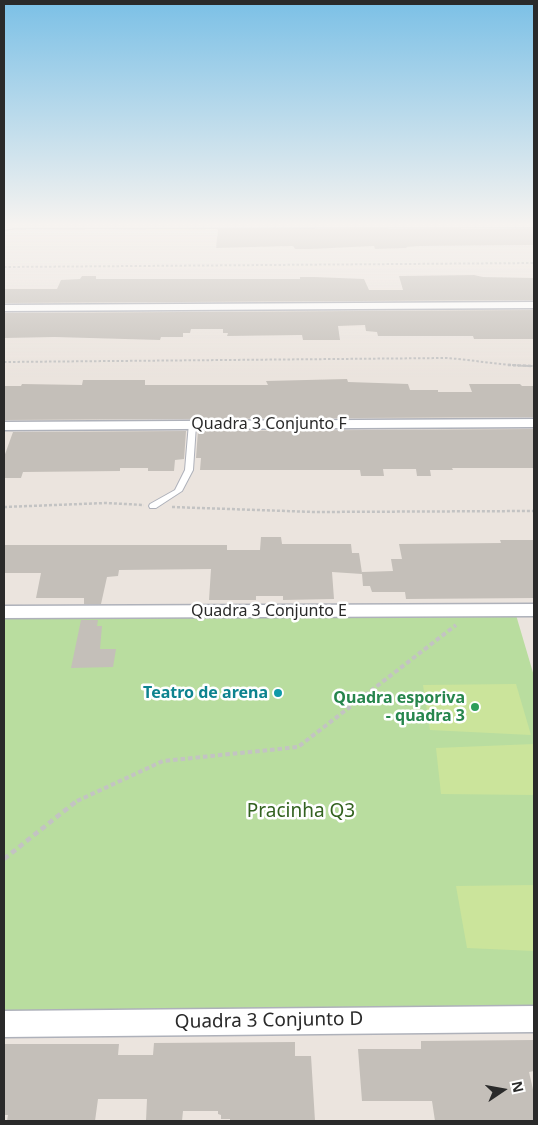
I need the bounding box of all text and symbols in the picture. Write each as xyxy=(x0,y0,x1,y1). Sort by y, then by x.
street label: Quadra 3 Conjunto F xyxy=(191,414,347,434)
street label: Quadra 3 Conjunto E xyxy=(191,601,347,621)
place label: Teatro de arena xyxy=(143,683,268,703)
marker: Teatro de arena xyxy=(272,687,284,699)
place label: Quadra esporiva - quadra 3 xyxy=(333,688,465,726)
marker: Quadra esporiva - quadra 3 xyxy=(469,701,481,713)
park label: Pracinha Q3 xyxy=(247,801,355,823)
street label: Quadra 3 Conjunto D xyxy=(175,1008,363,1034)
north arrow xyxy=(478,1065,528,1115)
text: N xyxy=(508,1079,529,1094)

